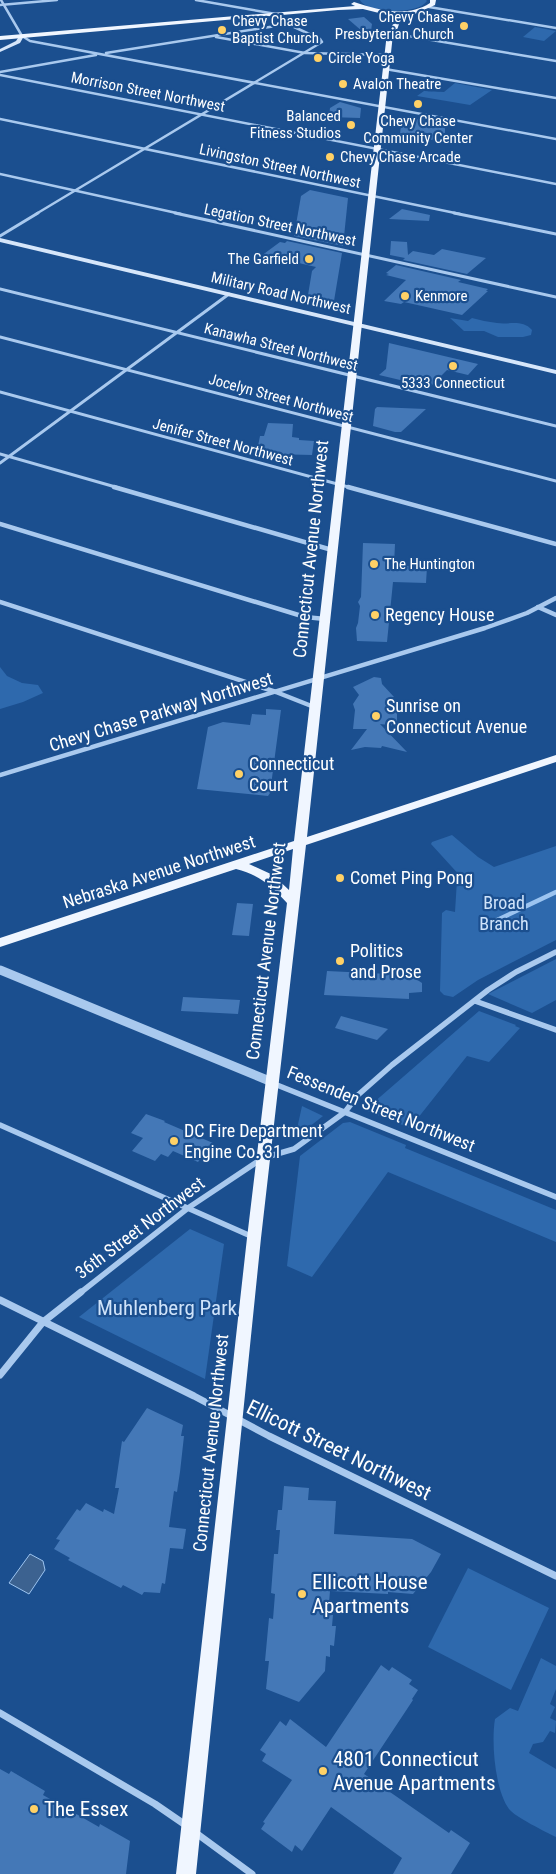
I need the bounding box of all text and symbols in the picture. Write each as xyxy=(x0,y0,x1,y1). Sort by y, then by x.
place label: Chevy Chase Presbyterian Church xyxy=(335,8,454,43)
place label: Chevy Chase Baptist Church xyxy=(232,12,319,47)
marker: Chevy Chase Presbyterian Church xyxy=(458,20,470,32)
marker: Chevy Chase Baptist Church xyxy=(216,24,228,36)
place label: Circle Yoga xyxy=(328,49,395,67)
marker: Circle Yoga xyxy=(312,52,324,64)
street label: Morrison Street Northwest xyxy=(69,68,227,116)
place label: Avalon Theatre xyxy=(353,75,441,93)
marker: Avalon Theatre xyxy=(337,78,349,90)
marker: Chevy Chase Community Center xyxy=(412,98,424,110)
place label: Balanced Fitness Studios xyxy=(250,107,341,142)
place label: Chevy Chase Community Center xyxy=(363,112,473,147)
marker: Balanced Fitness Studios xyxy=(345,119,357,131)
street label: Livingston Street Northwest xyxy=(198,140,362,192)
place label: Chevy Chase Arcade xyxy=(340,148,461,166)
marker: Chevy Chase Arcade xyxy=(324,151,336,163)
street label: Legation Street Northwest xyxy=(202,200,358,250)
place label: The Garfield xyxy=(228,250,299,268)
marker: The Garfield xyxy=(303,253,315,265)
street label: Military Road Northwest xyxy=(209,268,353,318)
place label: Kenmore xyxy=(415,287,468,305)
marker: Kenmore xyxy=(399,290,411,302)
street label: Kanawha Street Northwest xyxy=(202,319,360,375)
marker: 5333 Connecticut xyxy=(447,360,459,372)
street label: Jocelyn Street Northwest xyxy=(207,370,355,426)
place label: 5333 Connecticut xyxy=(401,374,505,392)
street label: Jenifer Street Northwest xyxy=(151,415,295,469)
street label: Connecticut Avenue Northwest xyxy=(289,439,332,659)
place label: The Huntington xyxy=(384,555,475,573)
marker: The Huntington xyxy=(368,558,380,570)
place label: Regency House xyxy=(385,604,495,625)
marker: Regency House xyxy=(369,609,381,621)
street label: Chevy Chase Parkway Northwest xyxy=(47,667,275,756)
place label: Sunrise on Connecticut Avenue xyxy=(386,695,527,737)
marker: Sunrise on Connecticut Avenue xyxy=(370,710,382,722)
place label: Connecticut Court xyxy=(249,753,334,795)
marker: Connecticut Court xyxy=(233,768,245,780)
street label: Nebraska Avenue Northwest xyxy=(60,830,258,913)
street label: Connecticut Avenue Northwest xyxy=(242,841,289,1061)
place label: Comet Ping Pong xyxy=(350,867,473,888)
marker: Comet Ping Pong xyxy=(334,872,346,884)
park label: Broad Branch xyxy=(479,892,529,934)
place label: Politics and Prose xyxy=(350,940,421,982)
marker: Politics and Prose xyxy=(334,955,346,967)
street label: Fessenden Street Northwest xyxy=(284,1061,478,1156)
place label: DC Fire Department Engine Co. 31 xyxy=(184,1120,323,1162)
marker: DC Fire Department Engine Co. 31 xyxy=(168,1135,180,1147)
street label: 36th Street Northwest xyxy=(71,1172,208,1283)
park label: Muhlenberg Park xyxy=(97,1296,238,1320)
street label: Connecticut Avenue Northwest xyxy=(189,1333,232,1553)
street label: Ellicott Street Northwest xyxy=(243,1395,435,1505)
place label: Ellicott House Apartments xyxy=(312,1570,428,1618)
marker: Ellicott House Apartments xyxy=(296,1588,308,1600)
place label: 4801 Connecticut Avenue Apartments xyxy=(333,1747,496,1795)
marker: 4801 Connecticut Avenue Apartments xyxy=(317,1765,329,1777)
place label: The Essex xyxy=(44,1797,128,1821)
marker: The Essex xyxy=(28,1803,40,1815)

